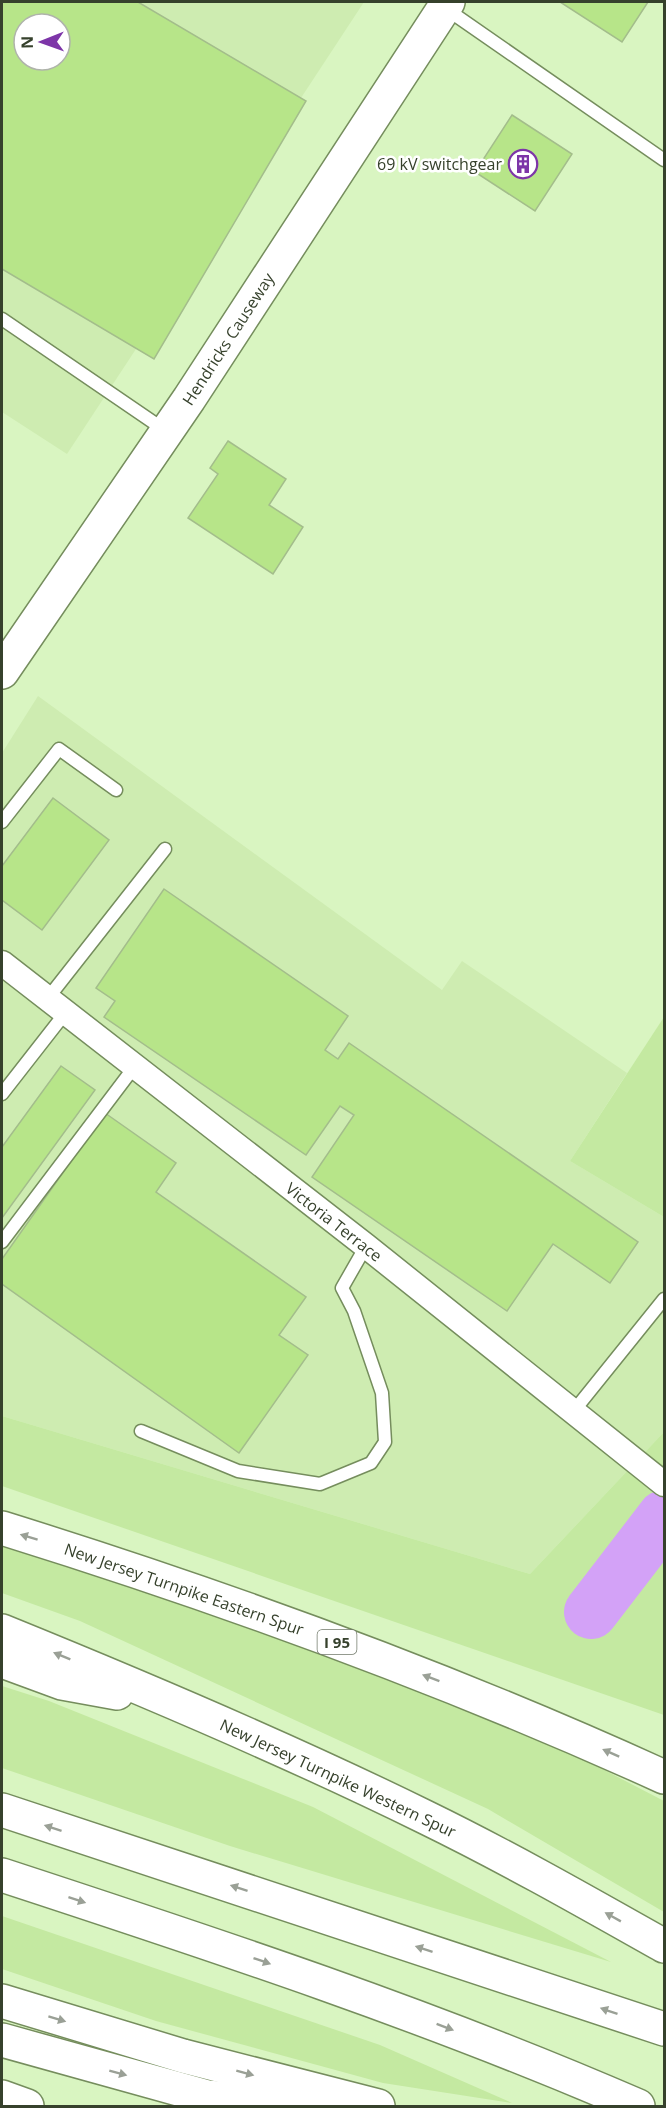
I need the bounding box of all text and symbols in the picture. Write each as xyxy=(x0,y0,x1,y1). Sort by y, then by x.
north arrow xyxy=(12,12,72,72)
text: N xyxy=(16,36,38,49)
building icon: 69 kV switchgear xyxy=(507,148,539,180)
place label: 69 kV switchgear xyxy=(377,153,502,175)
street label: Hendricks Causeway xyxy=(177,268,280,409)
street label: Victoria Terrace xyxy=(281,1177,387,1267)
one-way arrow xyxy=(20,1532,38,1541)
street label: New Jersey Turnpike Eastern Spur xyxy=(61,1538,307,1641)
road number: I 95 xyxy=(318,1630,356,1654)
one-way arrow xyxy=(53,1651,71,1661)
one-way arrow xyxy=(422,1673,440,1683)
street label: New Jersey Turnpike Western Spur xyxy=(216,1714,460,1843)
one-way arrow xyxy=(602,1748,620,1758)
one-way arrow xyxy=(44,1822,62,1832)
one-way arrow xyxy=(230,1883,248,1893)
one-way arrow xyxy=(68,1895,86,1905)
one-way arrow xyxy=(605,1913,622,1923)
one-way arrow xyxy=(415,1944,433,1953)
one-way arrow xyxy=(253,1957,271,1967)
one-way arrow xyxy=(600,2005,618,2015)
one-way arrow xyxy=(48,2015,66,2024)
one-way arrow xyxy=(437,2023,455,2033)
one-way arrow xyxy=(109,2068,128,2078)
one-way arrow xyxy=(236,2068,254,2078)

